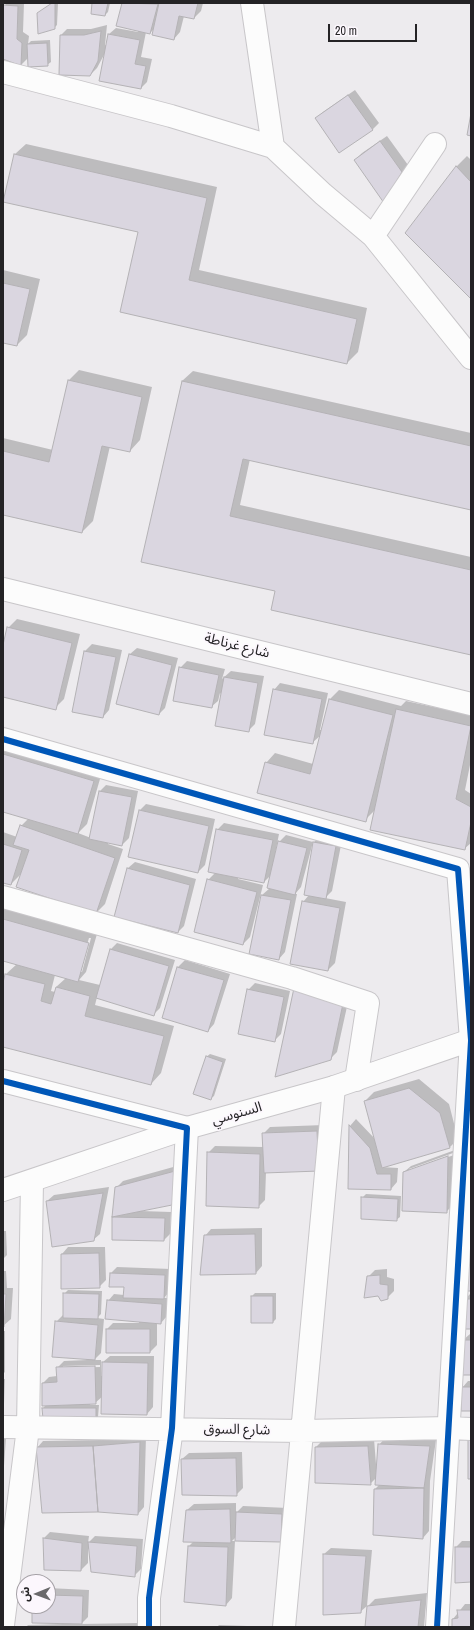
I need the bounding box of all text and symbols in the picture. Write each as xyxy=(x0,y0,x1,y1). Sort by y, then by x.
scale bar xyxy=(330,16,419,42)
text: 20 m xyxy=(335,23,357,39)
street label: شارع غرناطة xyxy=(203,630,271,662)
street label: السنوسي xyxy=(210,1099,264,1129)
street label: شارع السوق xyxy=(203,1421,271,1439)
north arrow xyxy=(16,1574,56,1614)
text: ش xyxy=(18,1587,32,1602)

